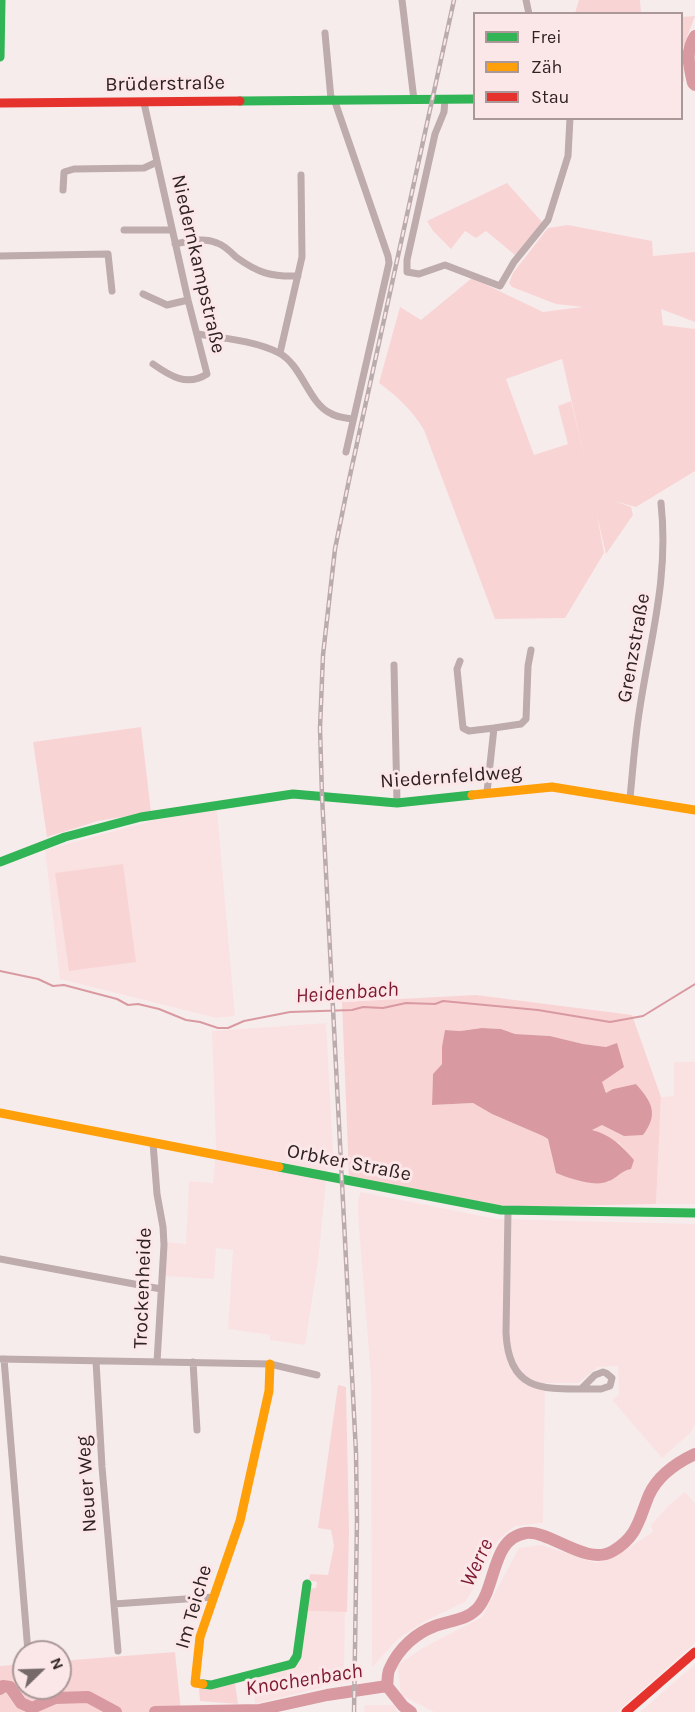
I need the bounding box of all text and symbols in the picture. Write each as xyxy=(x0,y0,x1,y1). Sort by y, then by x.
legend xyxy=(473,12,683,120)
text: Frei xyxy=(531,26,562,48)
text: Zäh xyxy=(531,56,562,78)
street label: Brüderstraße xyxy=(105,71,225,97)
text: Stau xyxy=(531,86,569,108)
street label: Niedernkampstraße xyxy=(166,172,230,356)
street label: Grenzstraße xyxy=(613,591,655,705)
street label: Niedernfeldweg xyxy=(379,760,523,794)
water label: Heidenbach xyxy=(295,977,399,1009)
street label: Orbker Straße xyxy=(285,1139,413,1187)
street label: Trockenheide xyxy=(129,1227,157,1349)
street label: Neuer Weg xyxy=(72,1435,102,1533)
water label: Werre xyxy=(455,1535,499,1591)
street label: Im Teiche xyxy=(171,1562,217,1652)
north arrow xyxy=(12,1640,72,1700)
text: N xyxy=(46,1655,68,1673)
water label: Knochenbach xyxy=(244,1658,364,1702)

